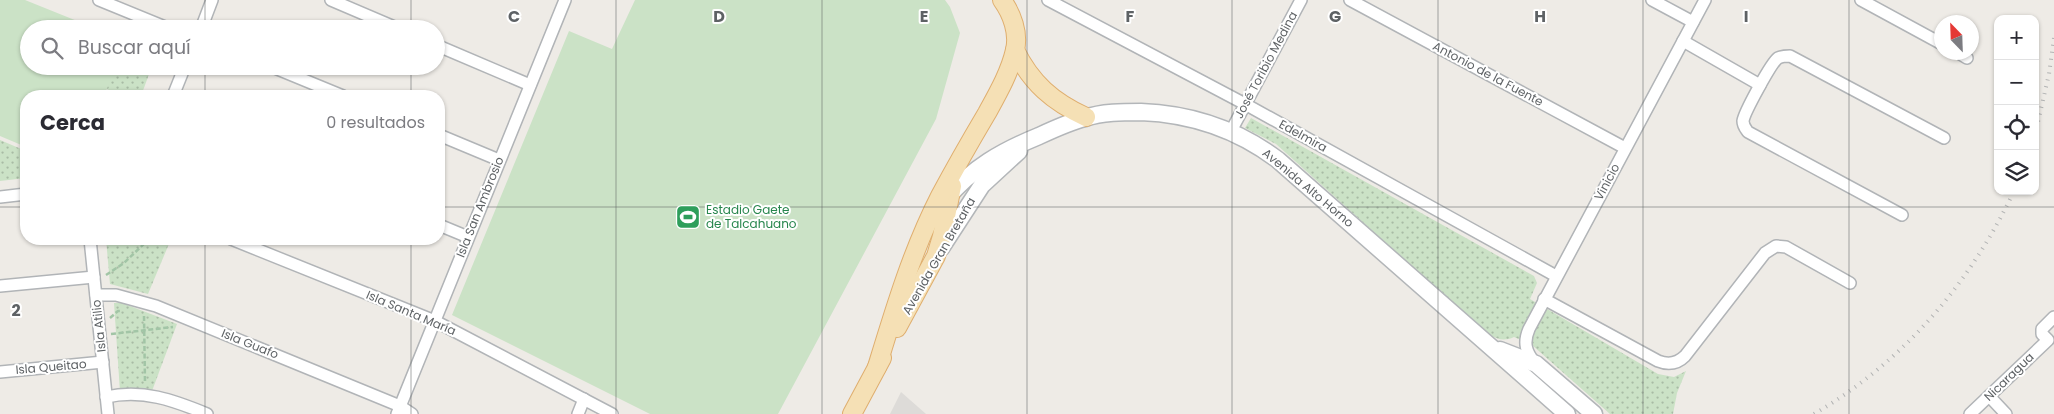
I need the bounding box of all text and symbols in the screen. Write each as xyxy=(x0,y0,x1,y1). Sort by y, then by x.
text: C xyxy=(508,5,520,28)
text: D xyxy=(713,5,725,28)
text: E xyxy=(920,5,928,28)
text: F xyxy=(1126,5,1135,28)
text: G xyxy=(1329,5,1341,28)
text: H xyxy=(1534,5,1546,28)
text: I xyxy=(1744,5,1748,28)
street label: José Toribio Medina xyxy=(1230,8,1301,121)
north arrow xyxy=(1934,15,1979,60)
map controls xyxy=(1994,15,2039,195)
button: + xyxy=(1994,15,2039,60)
search box xyxy=(20,20,445,75)
icon: search xyxy=(38,34,66,62)
text: Buscar aquí xyxy=(78,34,191,61)
street label: Antonio de la Fuente xyxy=(1430,37,1547,110)
button: − xyxy=(1994,60,2039,105)
button: locate xyxy=(1994,105,2039,150)
text: Cerca xyxy=(40,108,105,137)
text: 0 resultados xyxy=(326,111,425,134)
street label: Edelmira xyxy=(1276,115,1330,156)
street label: Avenida Alto Horno xyxy=(1259,144,1358,231)
button: layers xyxy=(1994,150,2039,195)
street label: Isla San Ambrosio xyxy=(452,154,508,260)
street label: Vinicio xyxy=(1590,160,1624,203)
street label: Avenida Gran Bretaña xyxy=(898,194,979,317)
place label: Estadio Gaete de Talcahuano xyxy=(706,201,797,232)
sports icon: Estadio Gaete de Talcahuano xyxy=(675,204,701,230)
street label: Isla Santa María xyxy=(364,286,459,339)
text: 2 xyxy=(11,299,21,322)
street label: Isla Atilio xyxy=(87,299,110,353)
street label: Isla Guafo xyxy=(219,324,282,363)
street label: Nicaragua xyxy=(1980,349,2037,405)
street label: Isla Queitao xyxy=(15,355,87,378)

